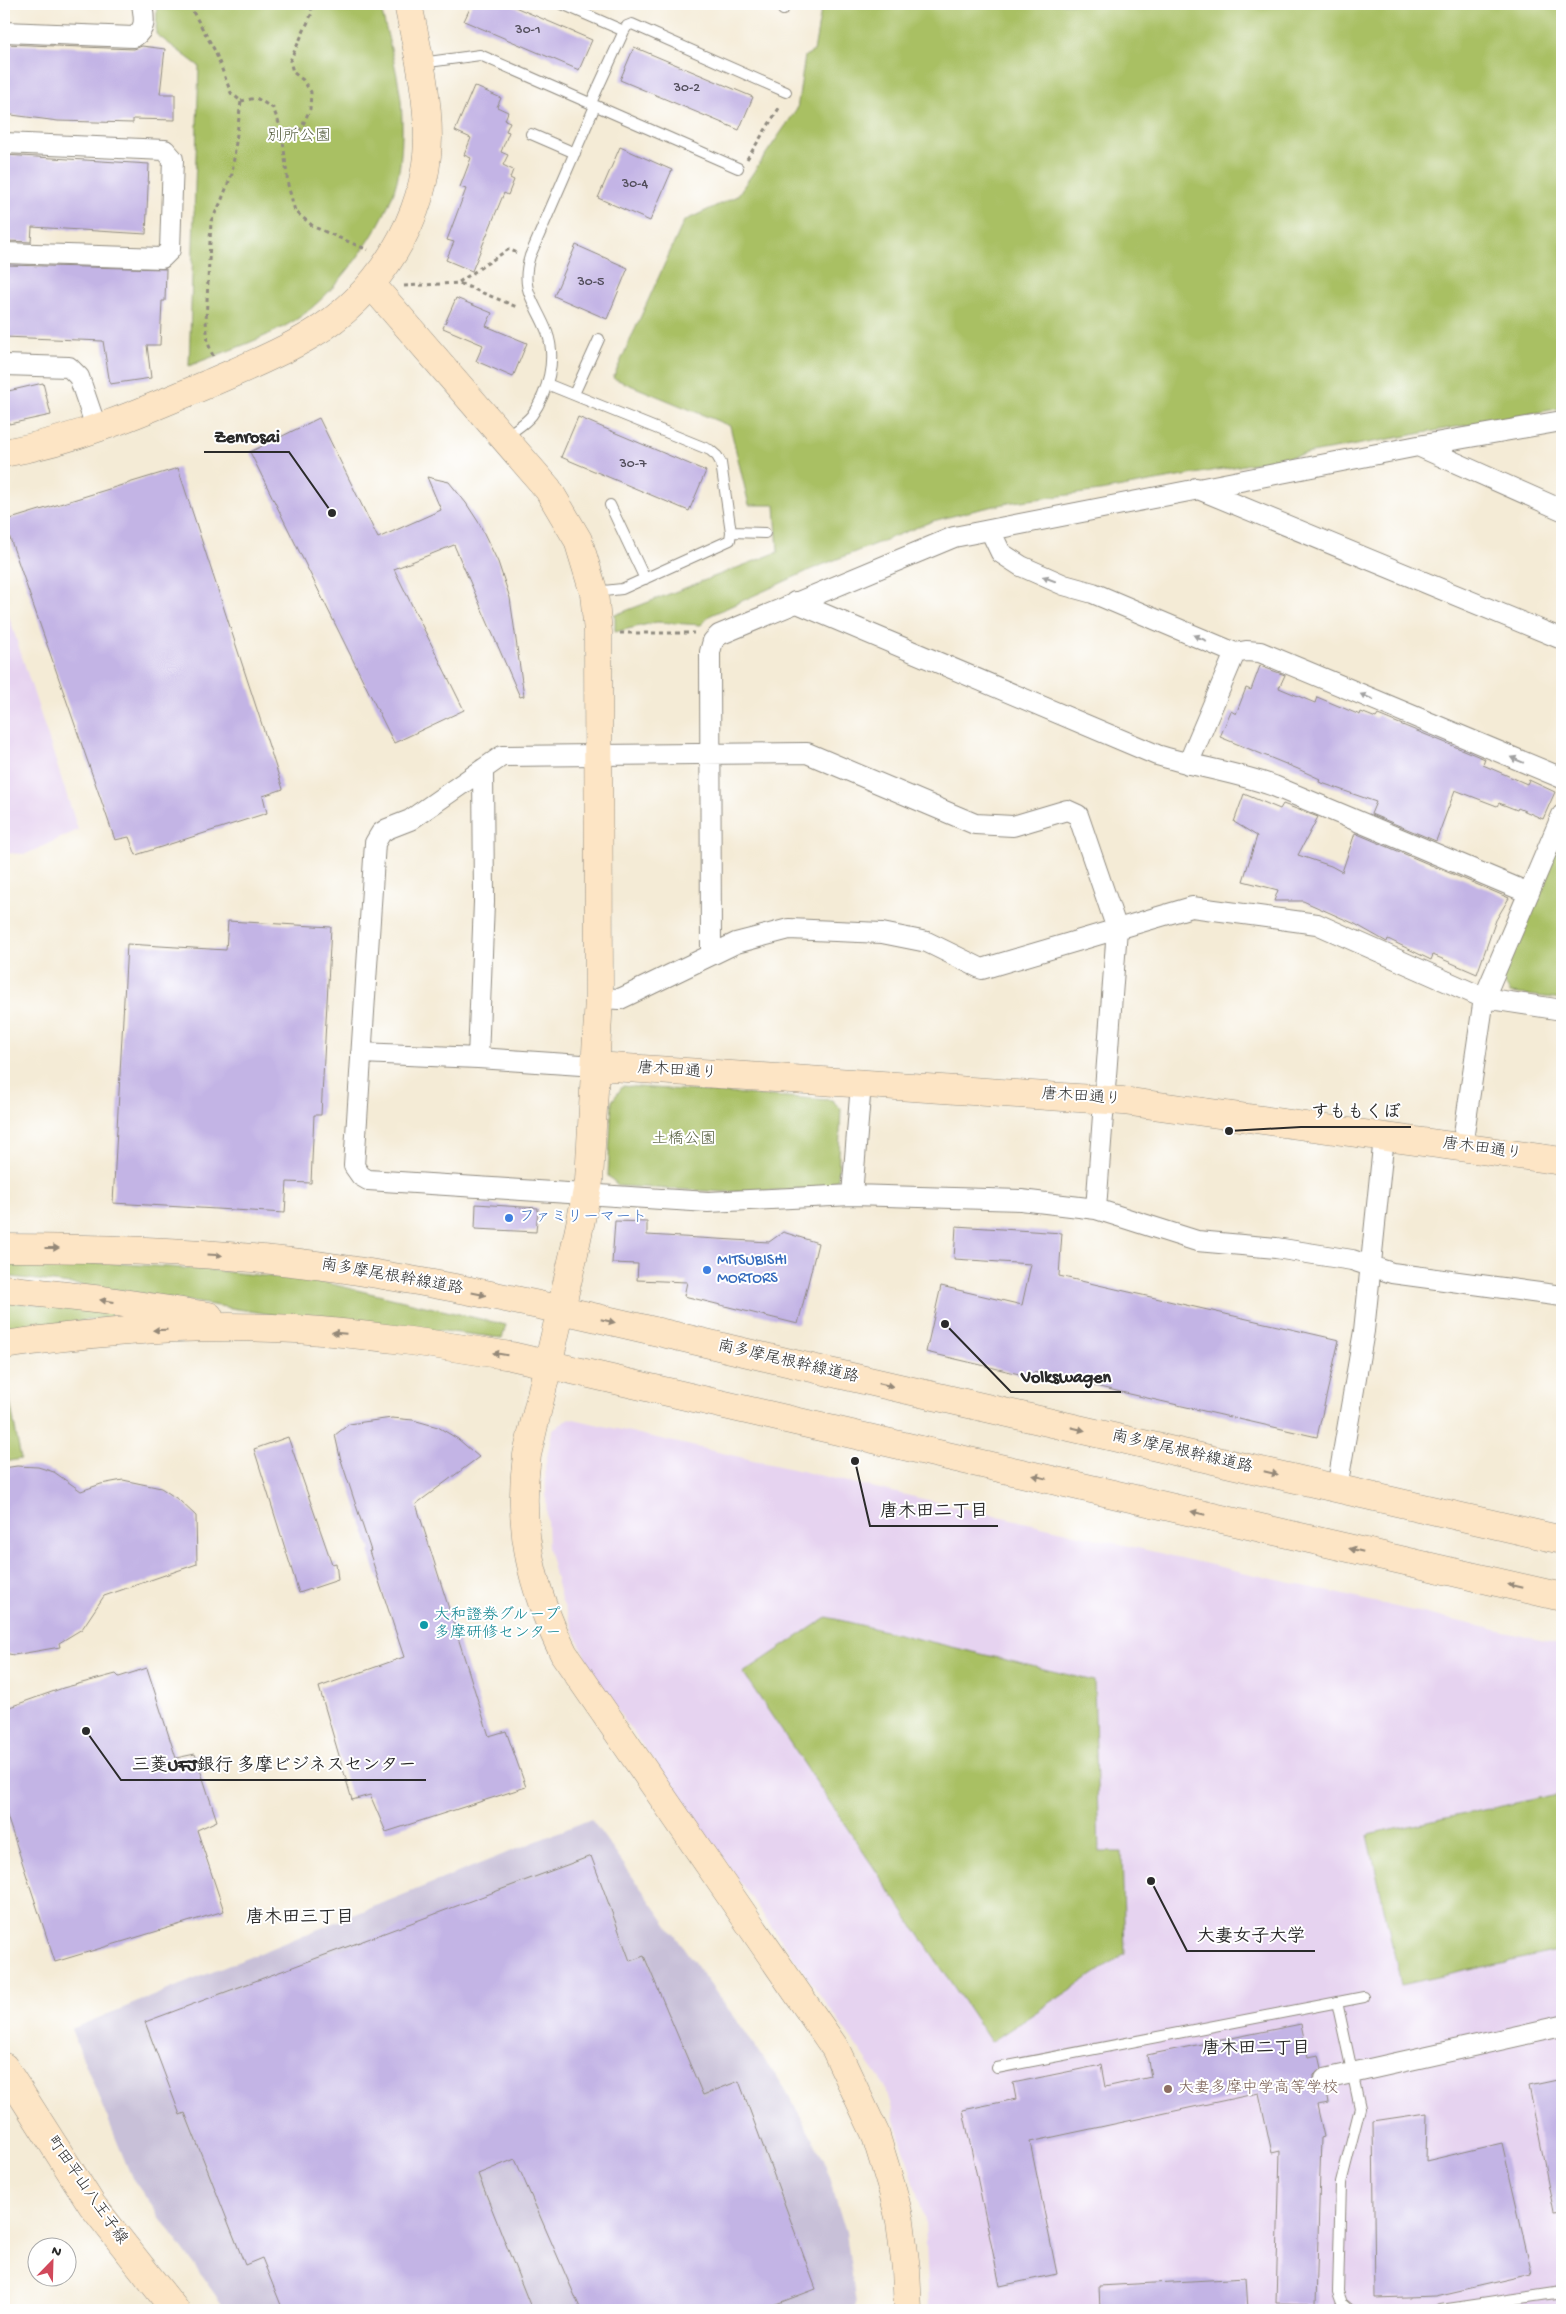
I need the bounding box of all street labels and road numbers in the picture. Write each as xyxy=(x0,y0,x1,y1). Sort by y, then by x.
street label: 唐木田通り xyxy=(636,1059,718,1084)
street label: 唐木田通り xyxy=(1040,1085,1122,1110)
street label: 唐木田通り xyxy=(1441,1134,1523,1165)
street label: 南多摩尾根幹線道路 xyxy=(319,1254,465,1300)
street label: 南多摩尾根幹線道路 xyxy=(716,1336,861,1388)
street label: 南多摩尾根幹線道路 xyxy=(1110,1426,1255,1478)
street label: 町田平山八王子線 xyxy=(42,2132,132,2249)

